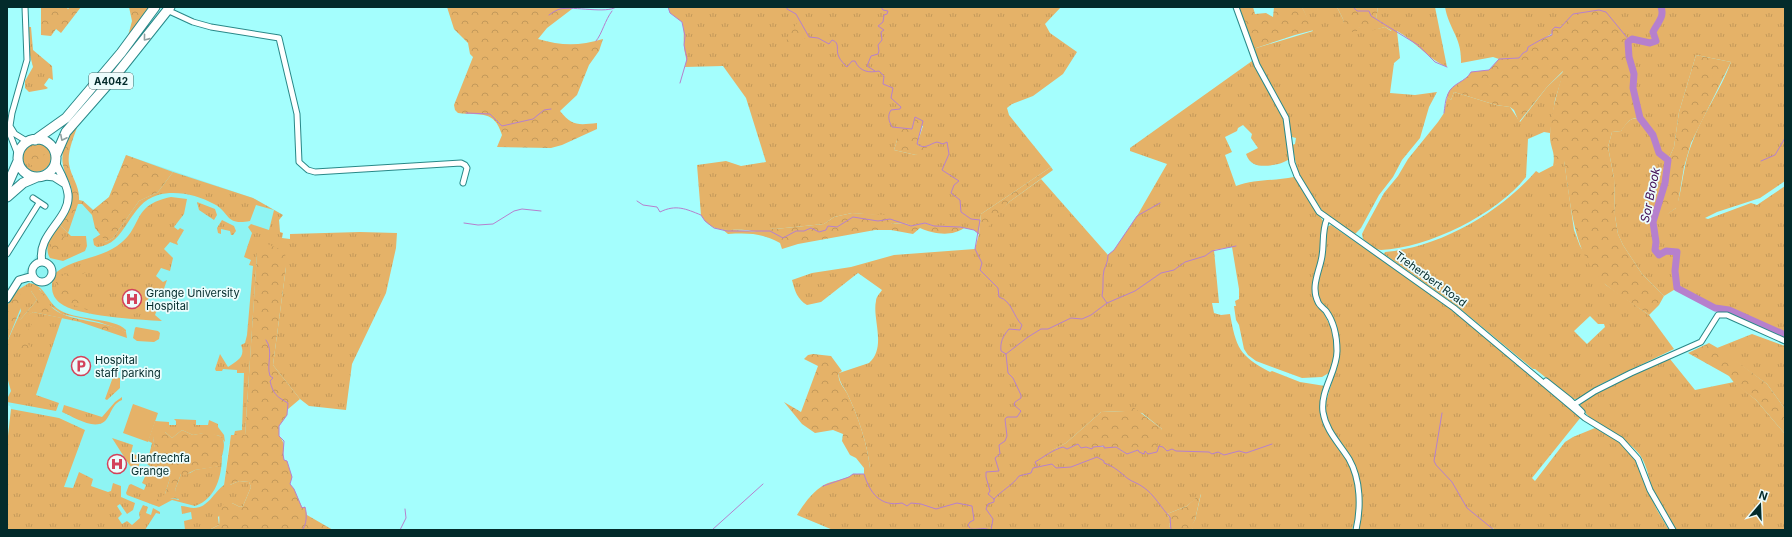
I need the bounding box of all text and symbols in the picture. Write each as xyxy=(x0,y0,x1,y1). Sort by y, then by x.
one-way arrow xyxy=(144,34,151,41)
road number: A4042 xyxy=(89,73,133,89)
one-way arrow xyxy=(60,134,68,141)
water label: Sor Brook xyxy=(1637,166,1663,224)
street label: Treherbert Road xyxy=(1393,248,1469,310)
place label: Grange University Hospital xyxy=(146,286,240,313)
hospital icon: Grange University Hospital xyxy=(121,288,143,310)
place label: Hospital staff parking xyxy=(95,353,161,380)
parking icon: Hospital staff parking xyxy=(70,355,92,377)
place label: Llanfrechfa Grange xyxy=(131,451,190,478)
hospital icon: Llanfrechfa Grange xyxy=(106,453,128,475)
north arrow xyxy=(1740,485,1780,525)
text: N xyxy=(1757,488,1770,504)

